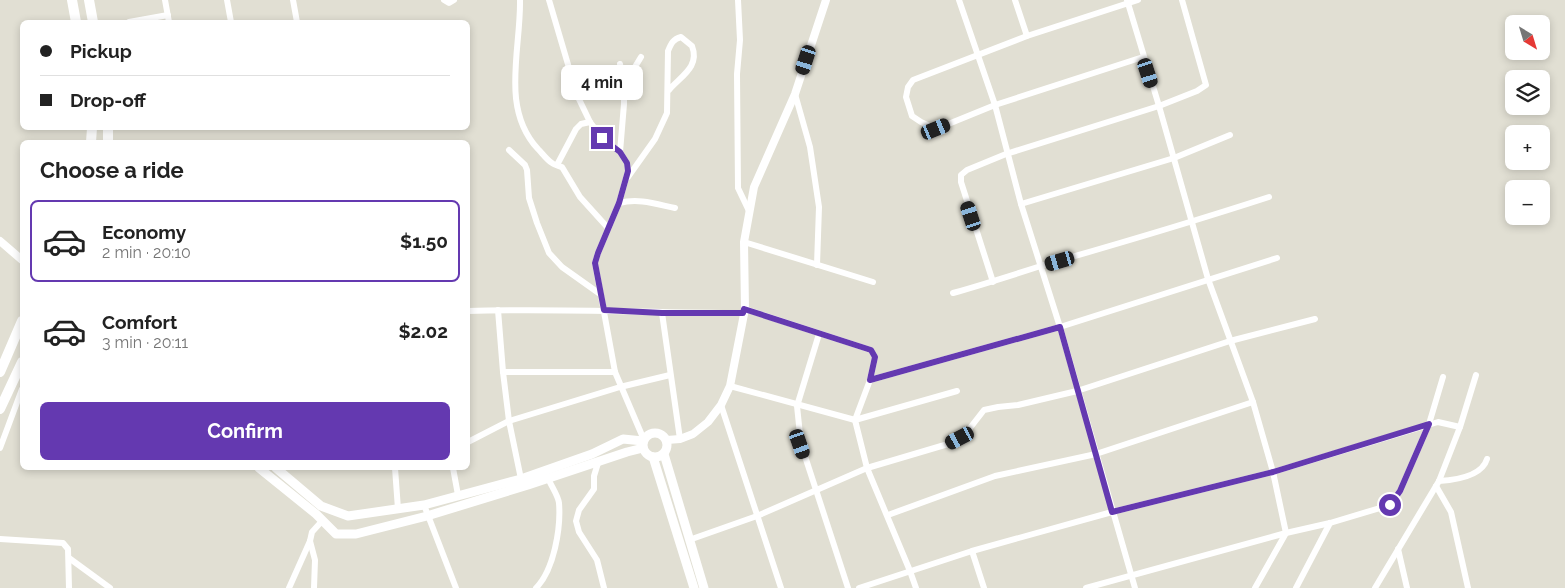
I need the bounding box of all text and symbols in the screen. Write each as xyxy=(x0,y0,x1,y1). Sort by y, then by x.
north arrow xyxy=(1505,15,1550,60)
map controls xyxy=(1505,15,1550,225)
text: Pickup xyxy=(70,40,132,62)
car xyxy=(794,43,817,77)
car xyxy=(1136,56,1159,90)
callout: 4 min xyxy=(561,66,643,100)
button: layers xyxy=(1505,70,1550,115)
text: 4 min xyxy=(581,73,623,92)
text: Drop-off xyxy=(70,89,146,111)
car xyxy=(919,116,952,142)
button: + xyxy=(1505,125,1550,170)
route end xyxy=(591,127,613,149)
text: Choose a ride xyxy=(40,157,184,183)
button: − xyxy=(1505,180,1550,225)
car xyxy=(959,199,982,233)
icon: car xyxy=(42,219,87,264)
text: Economy xyxy=(102,221,186,243)
text: $1.50 xyxy=(400,230,448,252)
text: 2 min · 20:10 xyxy=(102,243,191,262)
car xyxy=(1043,250,1076,272)
icon: car xyxy=(42,309,87,354)
text: Comfort xyxy=(102,311,177,333)
text: $2.02 xyxy=(399,320,448,342)
text: 3 min · 20:11 xyxy=(102,333,188,352)
button: Confirm xyxy=(40,402,450,460)
car xyxy=(943,424,976,452)
car xyxy=(788,427,811,461)
route start xyxy=(1379,494,1401,516)

